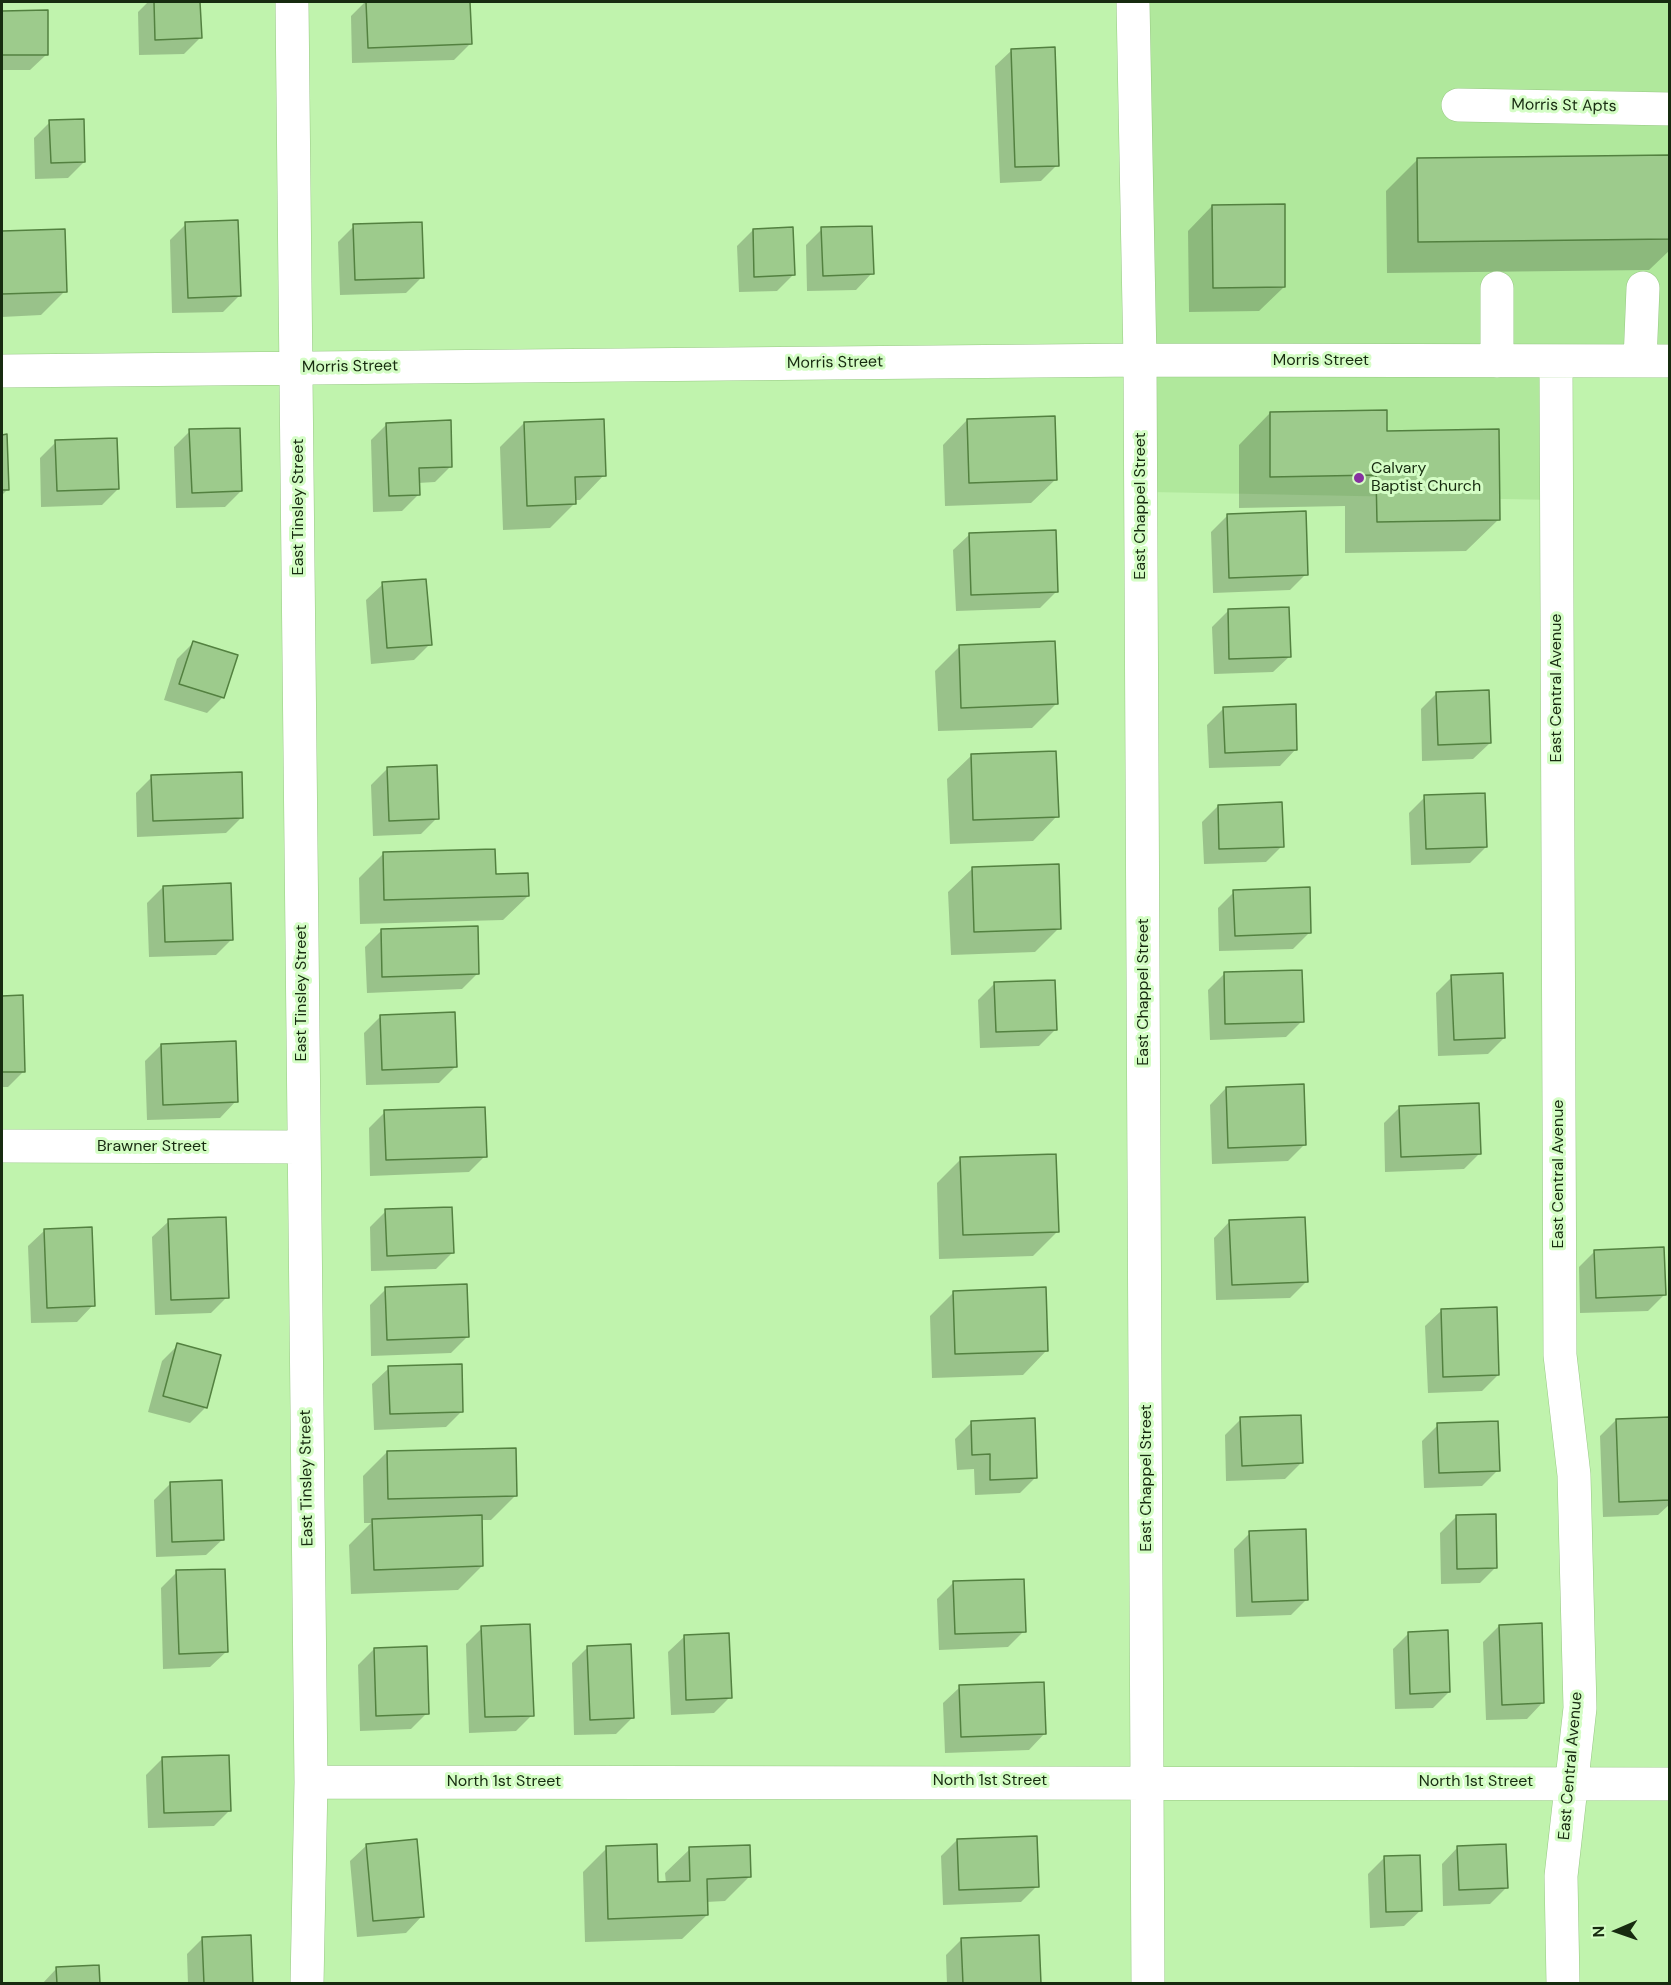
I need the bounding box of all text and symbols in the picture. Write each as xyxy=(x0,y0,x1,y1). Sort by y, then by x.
street label: Morris St Apts xyxy=(1511,95,1617,117)
street label: Morris Street xyxy=(1273,351,1369,371)
street label: Morris Street xyxy=(787,353,883,373)
street label: Morris Street xyxy=(302,357,398,377)
street label: East Chappel Street xyxy=(1131,432,1151,580)
street label: East Tinsley Street xyxy=(289,439,309,575)
place label: Calvary Baptist Church xyxy=(1371,459,1481,497)
marker: Calvary Baptist Church xyxy=(1352,471,1366,485)
street label: East Central Avenue xyxy=(1547,614,1567,762)
street label: East Chappel Street xyxy=(1134,918,1154,1066)
street label: East Tinsley Street xyxy=(292,925,312,1061)
street label: East Central Avenue xyxy=(1549,1100,1569,1248)
street label: Brawner Street xyxy=(97,1137,207,1157)
street label: East Chappel Street xyxy=(1137,1404,1157,1552)
street label: East Tinsley Street xyxy=(296,1409,318,1547)
street label: East Central Avenue xyxy=(1555,1691,1587,1841)
street label: North 1st Street xyxy=(933,1771,1047,1791)
street label: North 1st Street xyxy=(447,1772,561,1792)
street label: North 1st Street xyxy=(1419,1772,1533,1792)
north arrow xyxy=(1587,1901,1647,1961)
text: N xyxy=(1588,1925,1609,1938)

